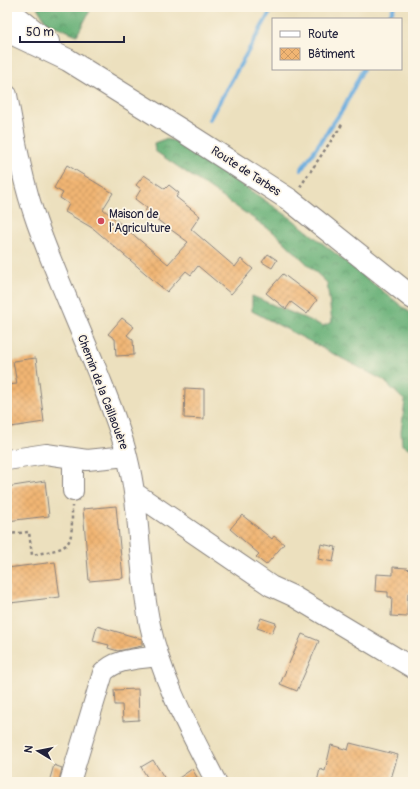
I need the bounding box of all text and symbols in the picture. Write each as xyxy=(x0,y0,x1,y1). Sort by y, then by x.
scale bar xyxy=(20,18,124,44)
legend xyxy=(272,18,402,70)
text: 50 m xyxy=(26,25,54,40)
text: Route xyxy=(308,27,338,42)
text: Bâtiment xyxy=(308,47,355,62)
street label: Route de Tarbes xyxy=(208,143,284,200)
place label: Maison de l'Agriculture xyxy=(109,207,170,236)
marker: Maison de l'Agriculture xyxy=(96,216,106,226)
street label: Chemin de la Caillaouère xyxy=(74,333,131,452)
north arrow xyxy=(18,731,58,771)
text: N xyxy=(22,744,36,754)

